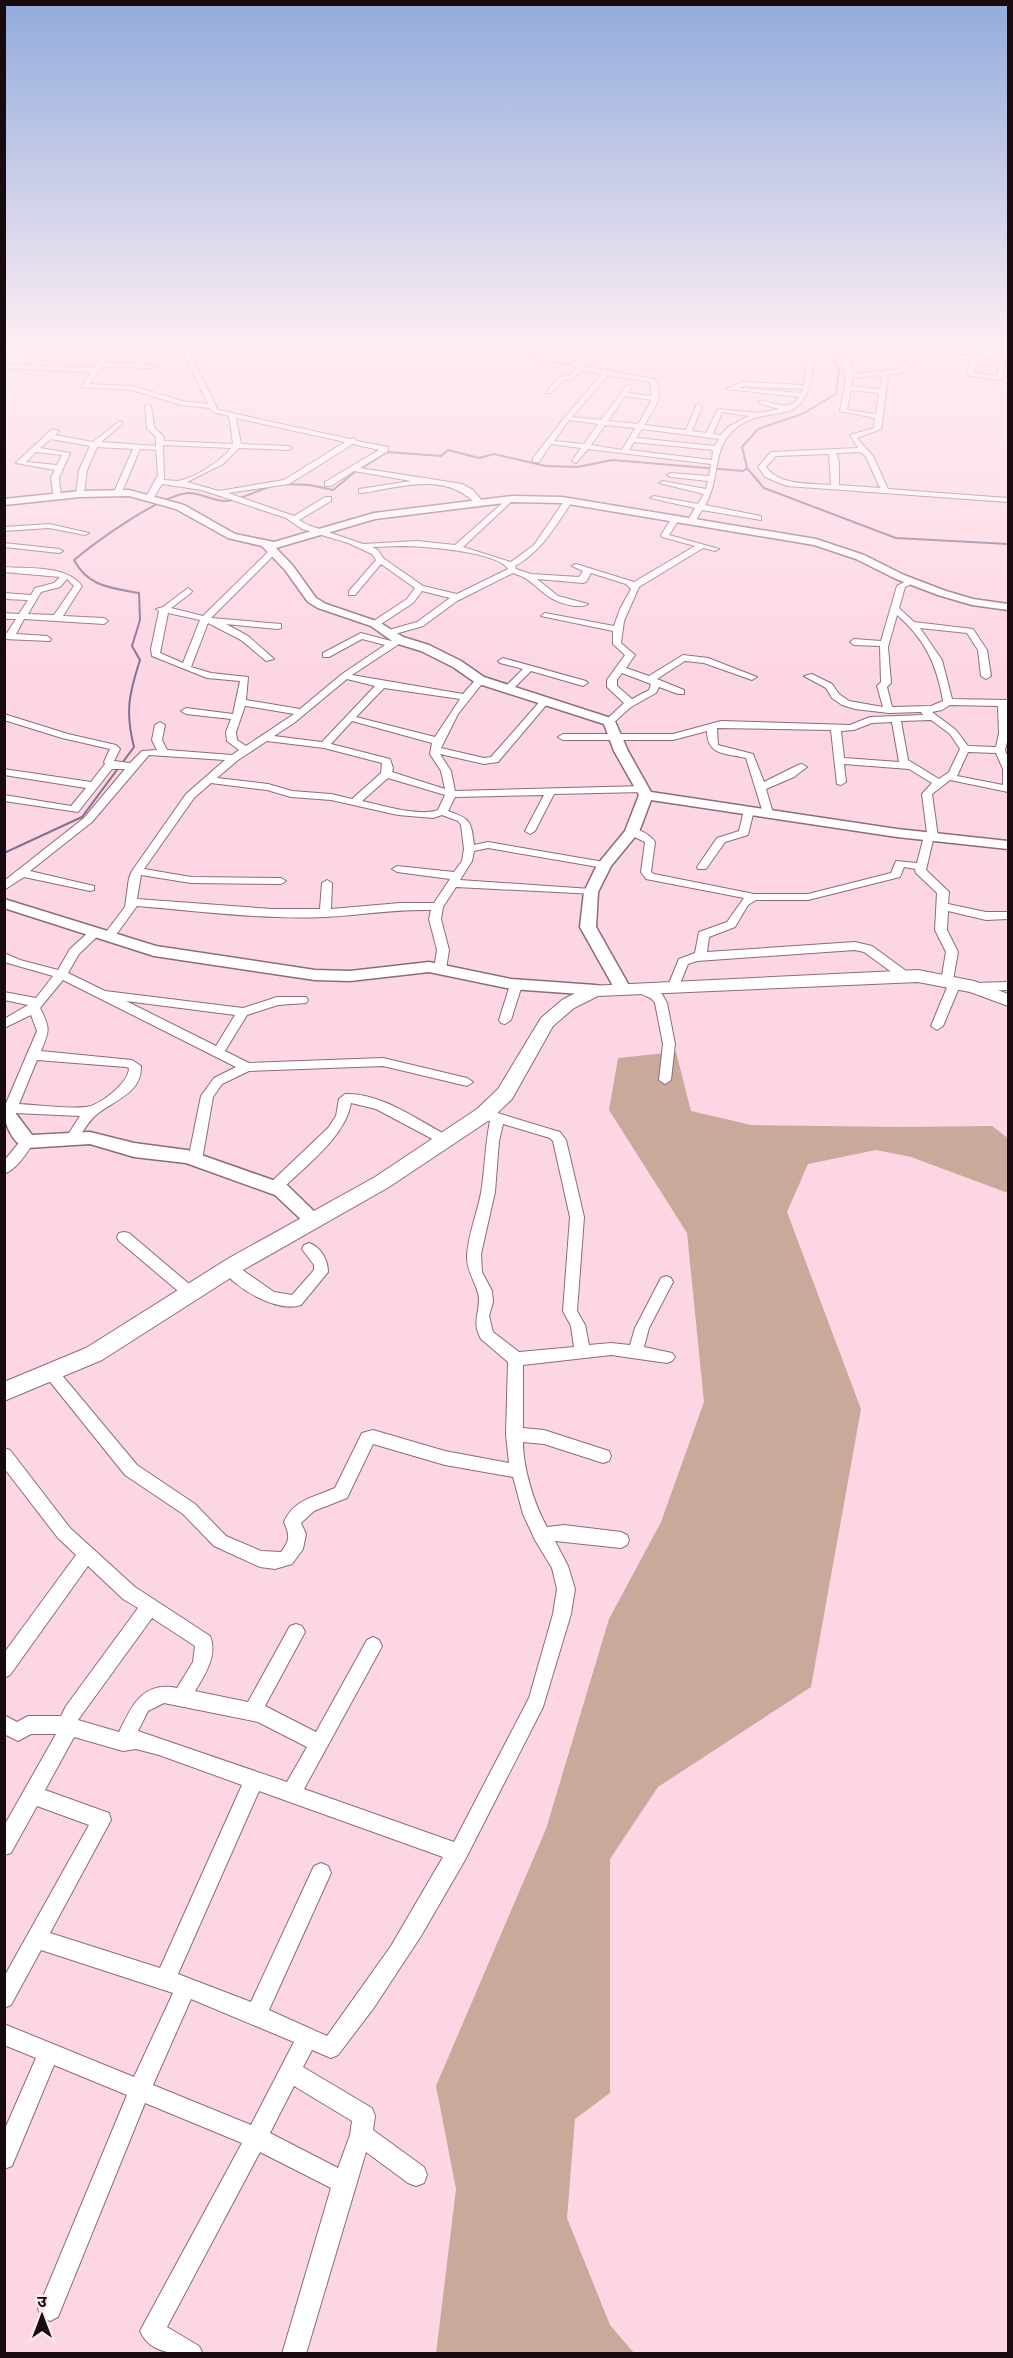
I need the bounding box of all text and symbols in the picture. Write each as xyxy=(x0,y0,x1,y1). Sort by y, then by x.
north arrow xyxy=(12,2286,72,2346)
text: उ xyxy=(37,2291,47,2312)

